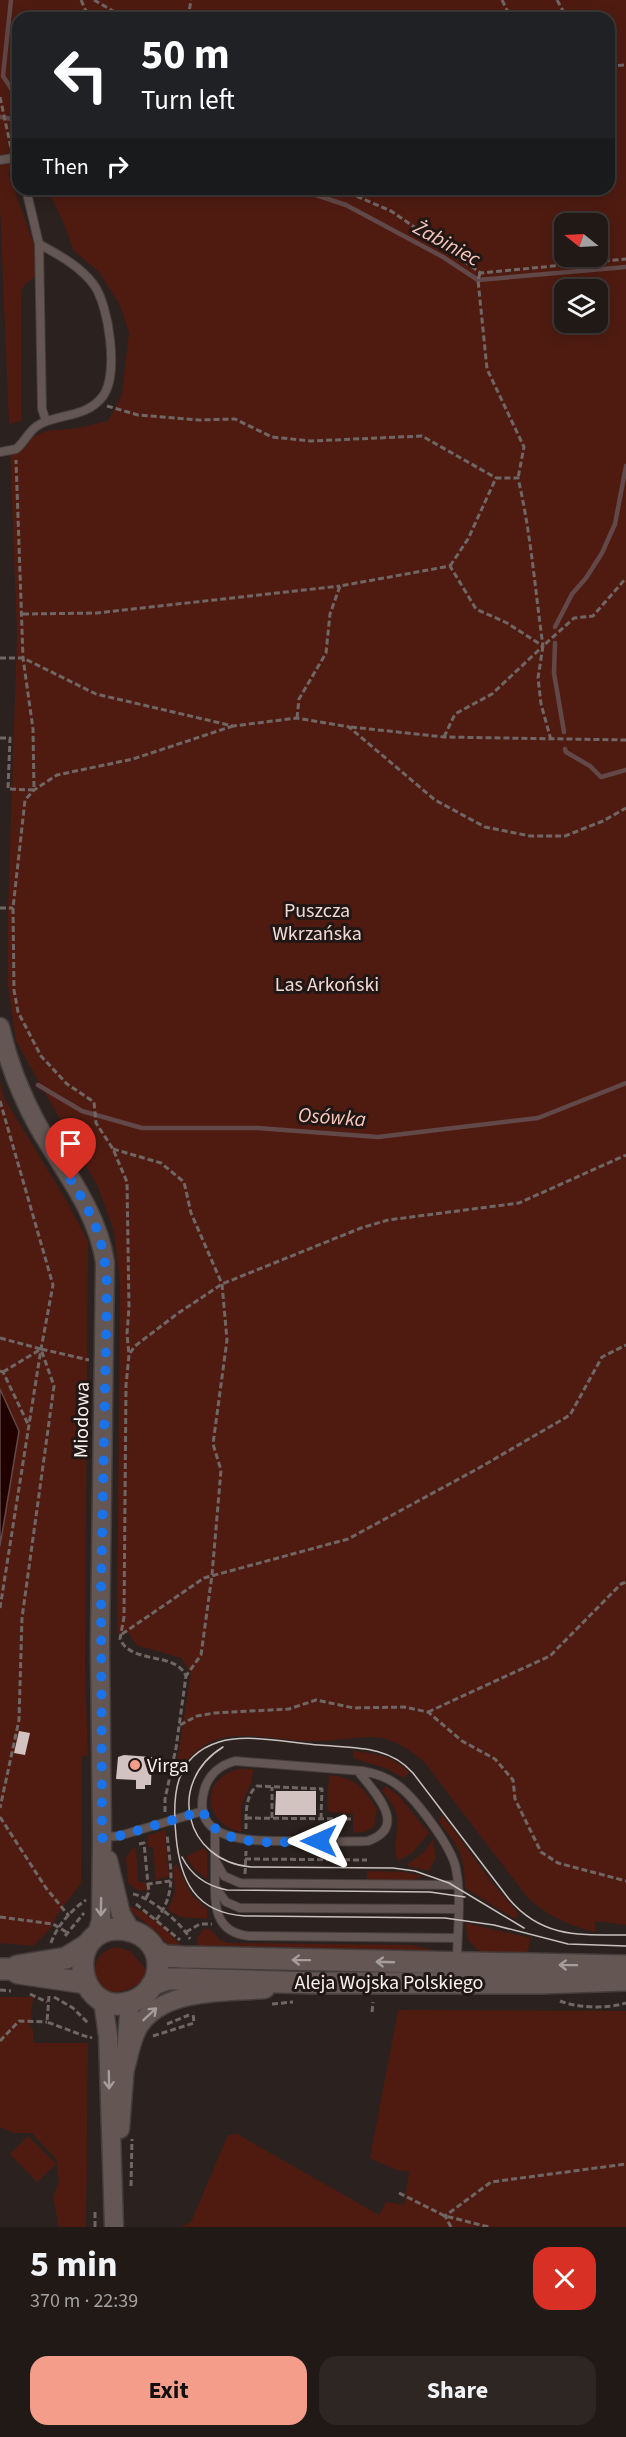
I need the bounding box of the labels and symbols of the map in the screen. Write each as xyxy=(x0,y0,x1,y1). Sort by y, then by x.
water label: Żabiniec xyxy=(407,212,487,274)
north arrow xyxy=(554,213,608,267)
park label: Puszcza Wkrzańska xyxy=(272,897,362,948)
park label: Las Arkoński xyxy=(275,971,379,999)
water label: Osówka xyxy=(297,1100,367,1134)
pin xyxy=(45,1118,96,1180)
street label: Miodowa xyxy=(67,1382,97,1458)
place label: Virga xyxy=(147,1752,189,1780)
marker: Virga xyxy=(128,1758,142,1772)
position arrow xyxy=(287,1809,351,1873)
one-way arrow xyxy=(95,1896,107,1916)
one-way arrow xyxy=(291,1954,311,1965)
one-way arrow xyxy=(376,1956,396,1967)
one-way arrow xyxy=(558,1959,578,1971)
street label: Aleja Wojska Polskiego xyxy=(295,1969,483,1997)
one-way arrow xyxy=(143,2007,158,2021)
one-way arrow xyxy=(103,2070,115,2090)

